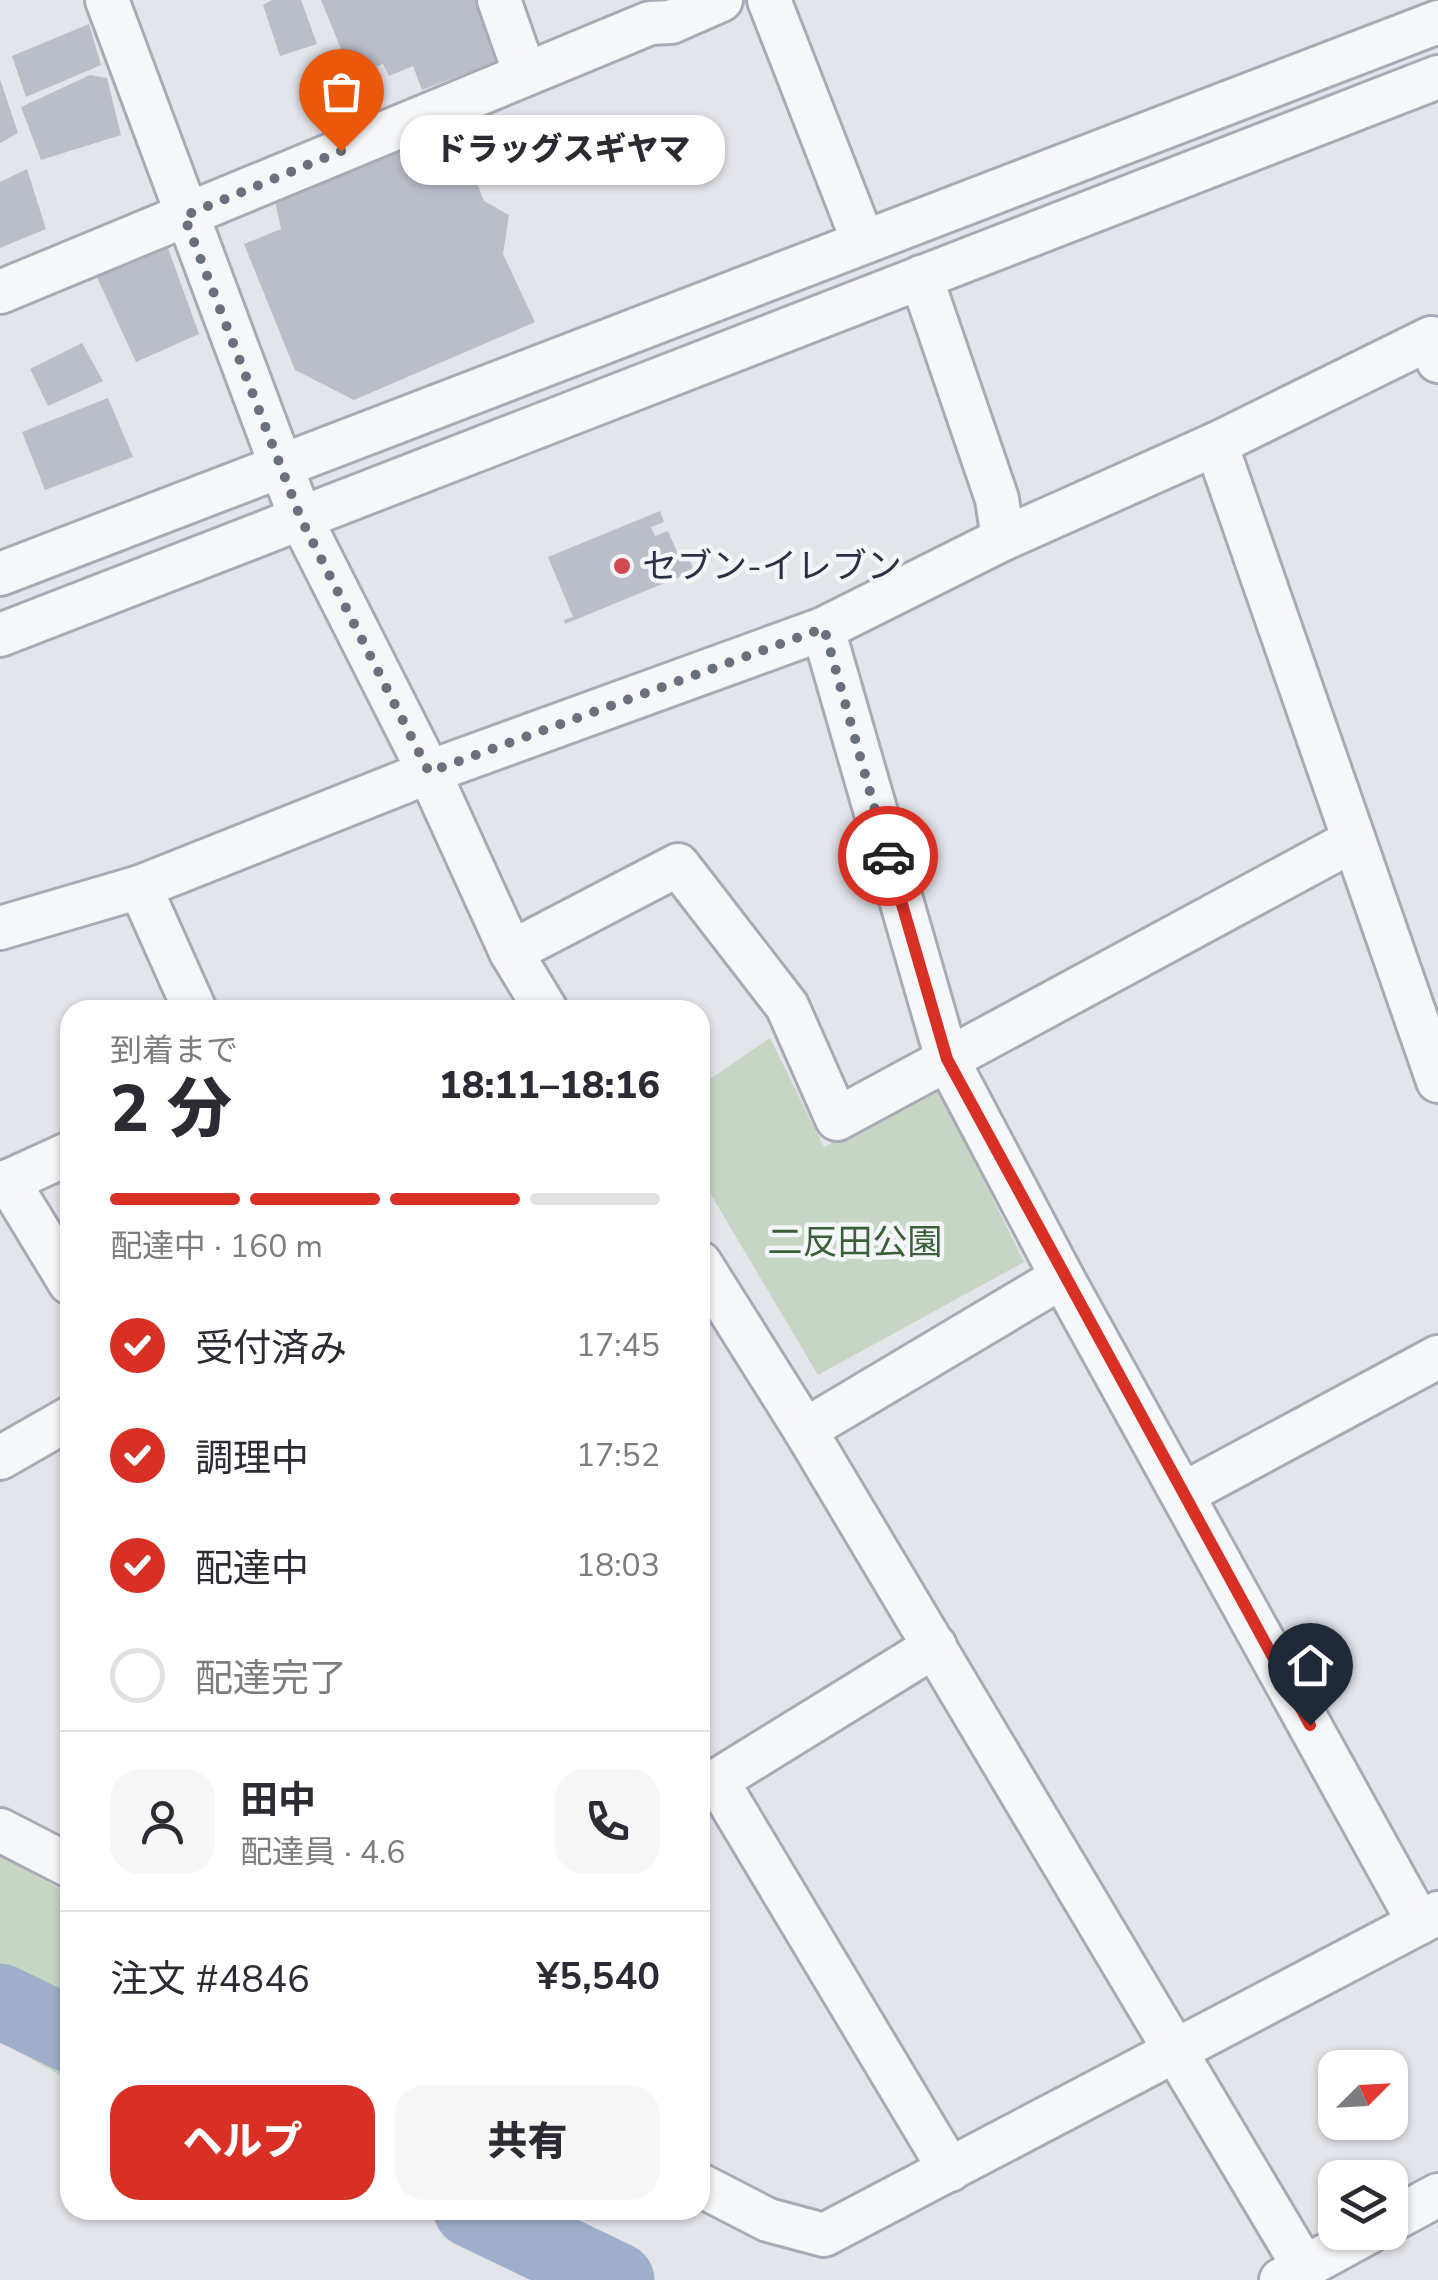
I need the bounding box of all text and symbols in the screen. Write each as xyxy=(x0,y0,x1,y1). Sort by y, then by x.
pin xyxy=(299,49,384,152)
icon: bag xyxy=(314,64,369,119)
callout: ドラッグスギヤマ xyxy=(401,116,726,186)
text: ドラッグスギヤマ xyxy=(434,128,691,171)
place label: セブン-イレブン xyxy=(642,543,902,590)
marker: セブン-イレブン xyxy=(611,555,633,577)
courier xyxy=(838,806,938,906)
icon: car xyxy=(861,829,916,884)
text: 到着まで xyxy=(110,1029,238,1072)
text: 18:11–18:16 xyxy=(439,1060,660,1111)
text: 2 分 xyxy=(110,1065,232,1154)
park label: 二反田公園 xyxy=(767,1219,943,1266)
text: 配達中 · 160 m xyxy=(110,1225,323,1268)
icon: check xyxy=(110,1318,165,1373)
text: 受付済み xyxy=(195,1323,347,1374)
text: 17:45 xyxy=(576,1324,660,1367)
icon: check xyxy=(110,1428,165,1483)
text: 調理中 xyxy=(195,1433,309,1484)
text: 17:52 xyxy=(576,1434,660,1477)
icon: check xyxy=(110,1538,165,1593)
text: 配達中 xyxy=(195,1543,309,1594)
text: 18:03 xyxy=(576,1544,660,1587)
pin xyxy=(1268,1623,1353,1726)
icon: home xyxy=(1283,1638,1338,1693)
text: 配達完了 xyxy=(195,1653,347,1704)
button: person xyxy=(110,1769,215,1874)
button: phone xyxy=(555,1769,660,1874)
text: 田中 xyxy=(240,1775,316,1826)
text: 配達員 · 4.6 xyxy=(240,1831,405,1874)
text: ¥5,540 xyxy=(537,1951,660,2002)
text: 注文 #4846 xyxy=(110,1954,310,2005)
north arrow xyxy=(1318,2050,1408,2140)
map controls xyxy=(1318,2050,1408,2250)
button: ヘルプ xyxy=(110,2085,375,2200)
button: 共有 xyxy=(395,2085,660,2200)
button: layers xyxy=(1318,2160,1408,2250)

